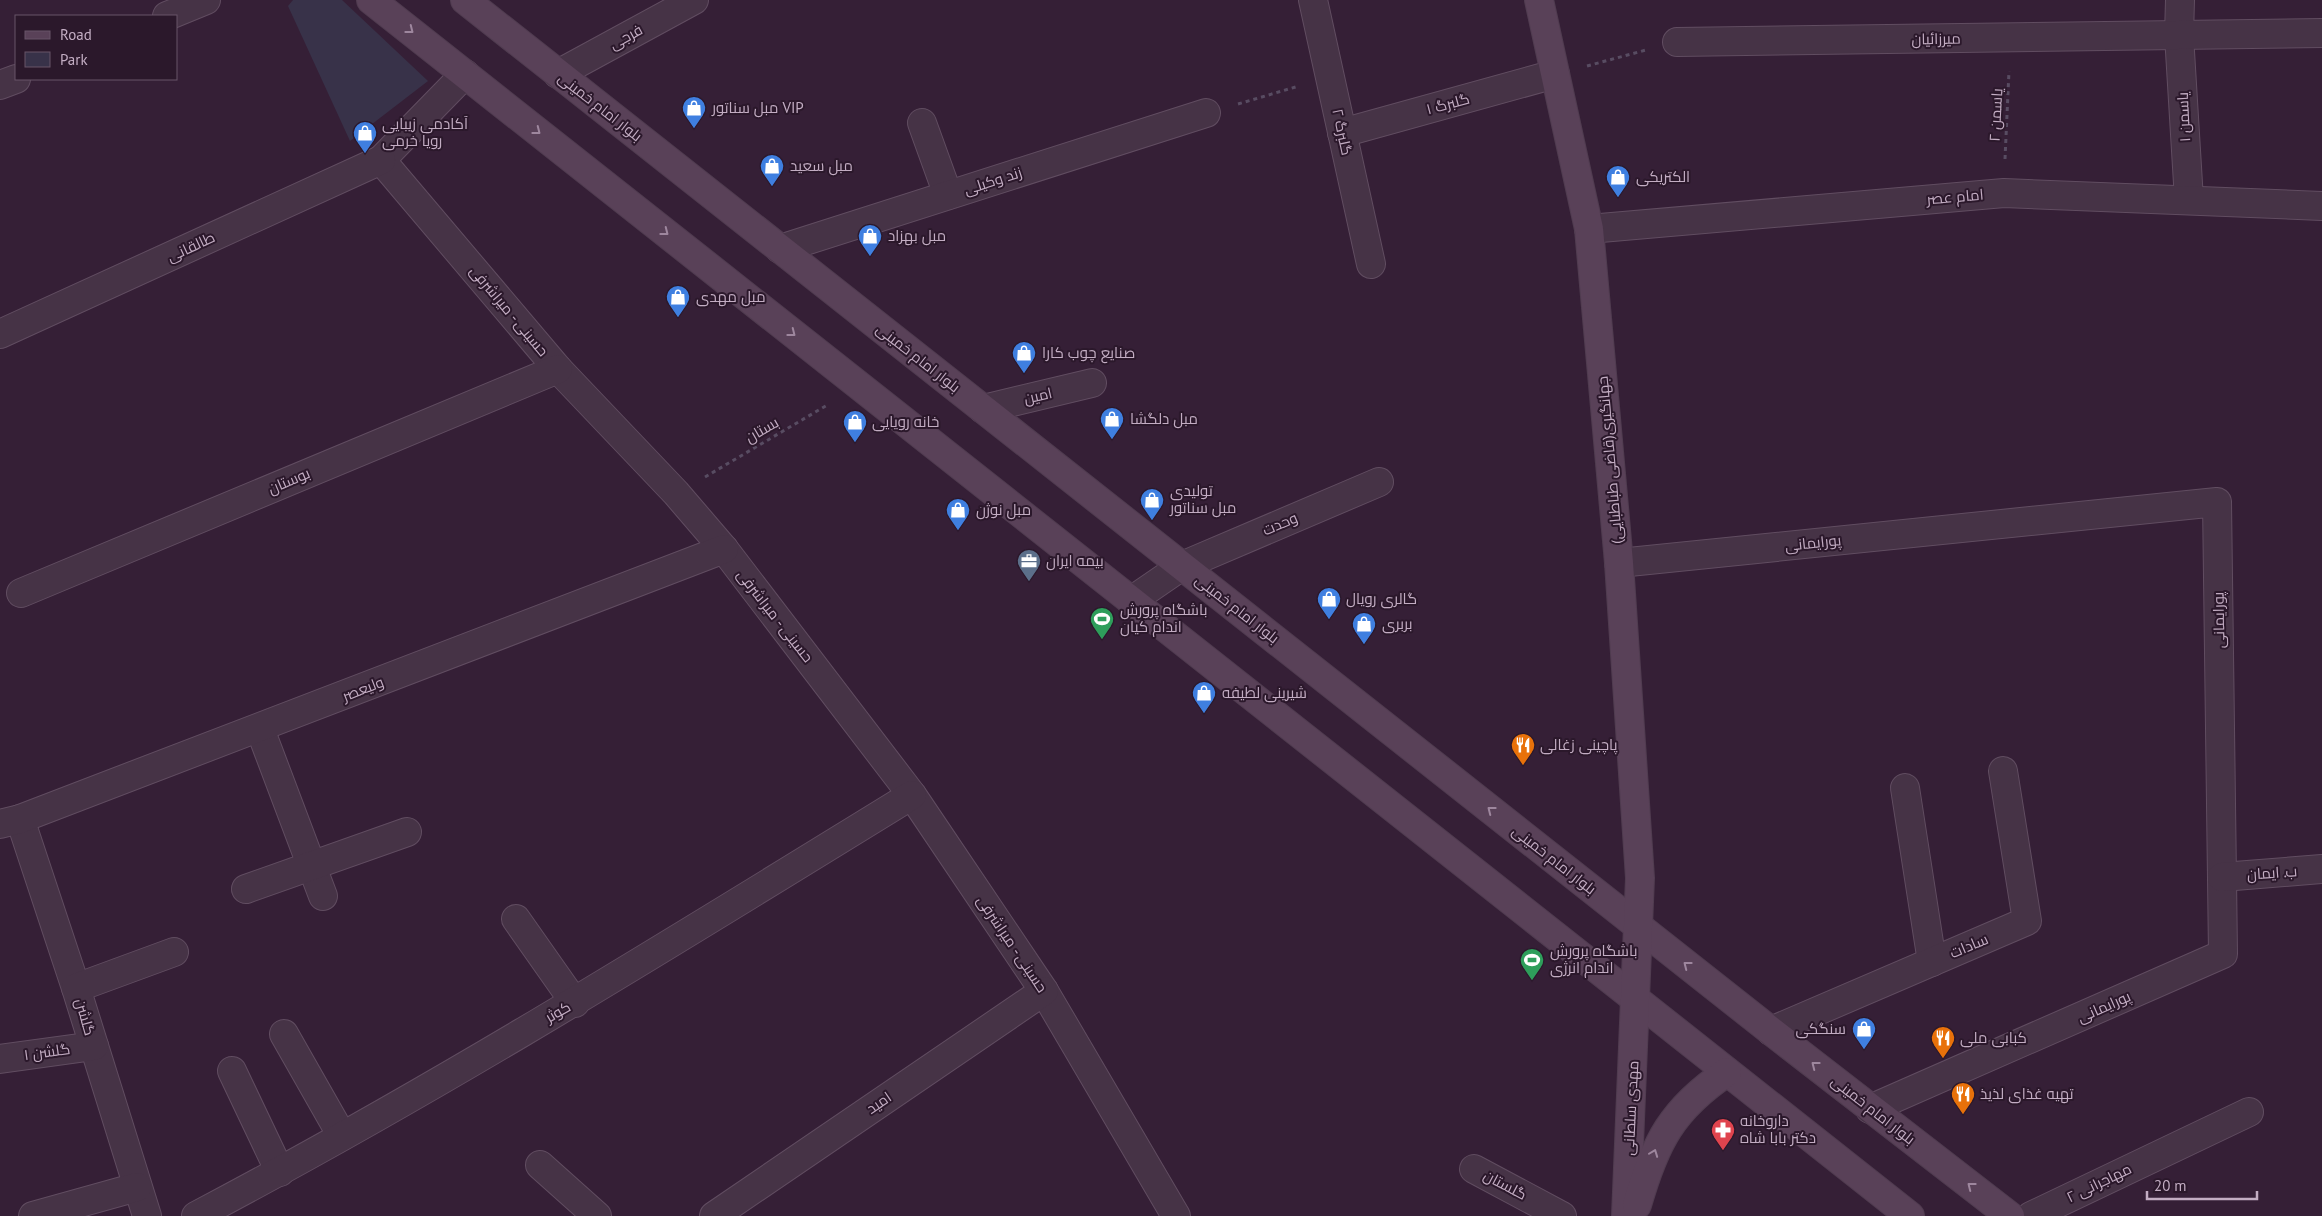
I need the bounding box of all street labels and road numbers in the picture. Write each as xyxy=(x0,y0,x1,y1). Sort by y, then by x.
street label: فرجی xyxy=(606,20,646,54)
street label: میرزائیان xyxy=(1911,29,1961,49)
street label: بلوار امام خمینی xyxy=(554,68,646,146)
street label: یاسمن ۲ xyxy=(1985,88,2007,142)
street label: گلبرگ ۱ xyxy=(1424,89,1472,118)
street label: یاسمن ۱ xyxy=(2173,91,2195,143)
street label: گلبرگ ۲ xyxy=(1328,107,1357,157)
street label: زند وکیلی xyxy=(961,162,1025,200)
street label: امام عصر xyxy=(1925,185,1984,210)
street label: طالقانی xyxy=(164,227,218,267)
street label: حسینی - میراشرفی xyxy=(465,261,553,361)
street label: بلوار امام خمینی xyxy=(872,319,964,397)
street label: جهانگیری(قاضی طباطبایی) xyxy=(1593,375,1627,545)
street label: امین xyxy=(1022,383,1054,409)
street label: بستان xyxy=(742,412,782,448)
street label: بوستان xyxy=(265,463,313,499)
street label: وحدت xyxy=(1259,508,1300,539)
street label: پورایمانی xyxy=(1784,530,1842,556)
street label: حسینی - میراشرفی xyxy=(732,565,818,667)
street label: بلوار امام خمینی xyxy=(1191,570,1283,648)
street label: پورایمانی xyxy=(2209,592,2229,648)
street label: ولیعصر xyxy=(338,672,386,705)
street label: بلوار امام خمینی xyxy=(1508,821,1600,899)
street label: ب. ایمان xyxy=(2246,861,2298,885)
street label: حسینی - میراشرفی xyxy=(972,892,1052,996)
street label: سادات xyxy=(1947,929,1991,962)
street label: پورایمانی xyxy=(2074,986,2134,1028)
street label: گلشن xyxy=(70,996,100,1038)
street label: کوثر xyxy=(541,997,574,1027)
street label: گلشن ۱ xyxy=(23,1039,71,1065)
street label: مهدی سلطانی xyxy=(1619,1060,1643,1156)
street label: بلوار امام خمینی xyxy=(1827,1071,1919,1149)
street label: امید xyxy=(863,1087,895,1118)
street label: مهاجرانی ۲ xyxy=(2063,1159,2135,1207)
street label: گلستان xyxy=(1480,1165,1530,1205)

